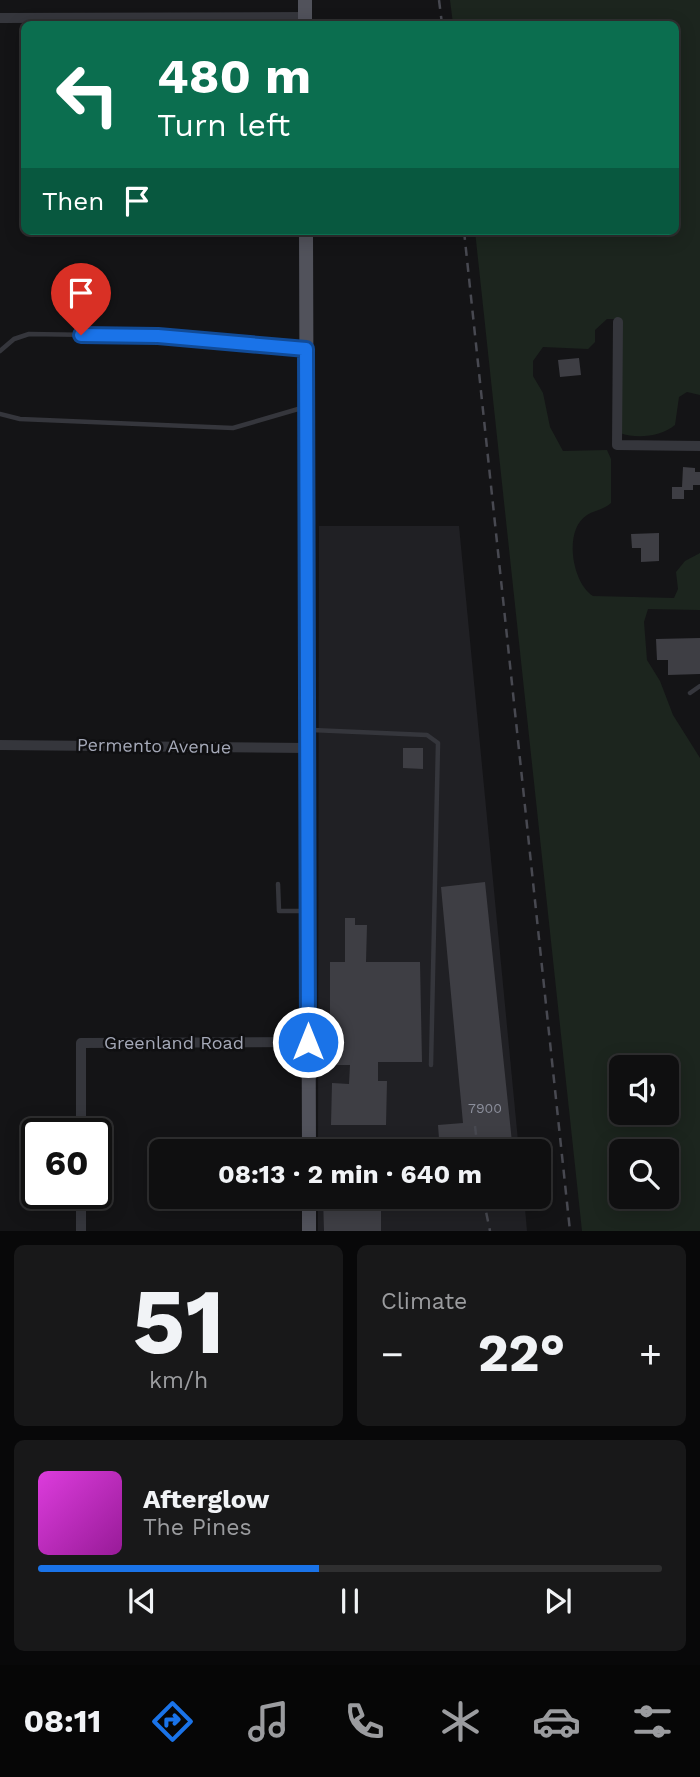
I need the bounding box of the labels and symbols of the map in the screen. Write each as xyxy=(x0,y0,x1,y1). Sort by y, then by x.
pin xyxy=(51,263,111,335)
street label: Permento Avenue xyxy=(77,734,231,757)
position arrow xyxy=(271,1005,345,1079)
street label: Greenland Road xyxy=(104,1032,244,1053)
house number: 7900 xyxy=(468,1100,502,1116)
speed limit sign: 60 xyxy=(21,1118,112,1209)

